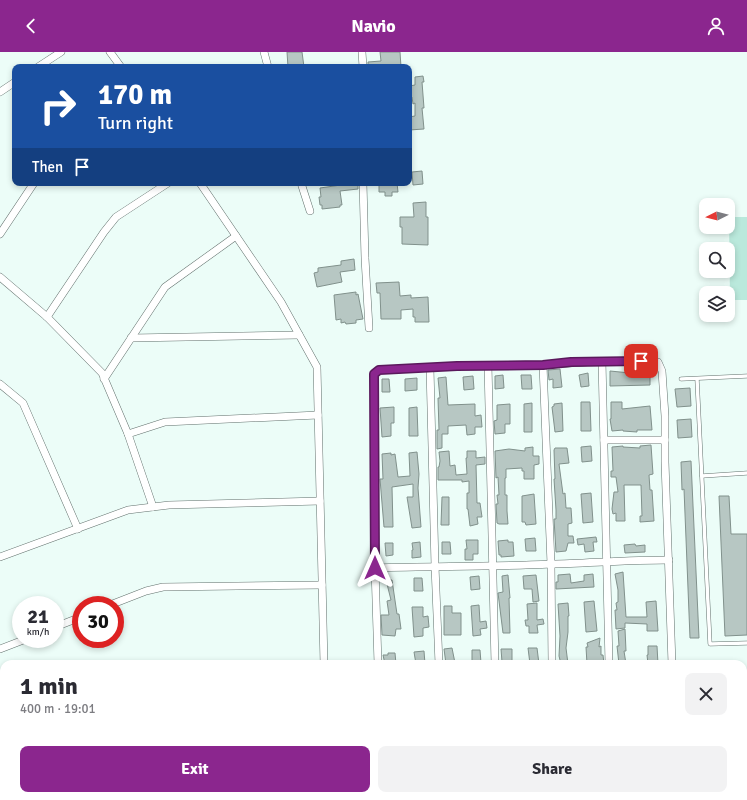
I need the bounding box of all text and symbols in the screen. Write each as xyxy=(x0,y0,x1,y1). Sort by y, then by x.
icon: back xyxy=(20,15,42,37)
text: Navio xyxy=(351,15,396,37)
icon: person xyxy=(705,15,727,37)
text: 170 m xyxy=(98,78,172,112)
icon: right xyxy=(32,80,84,132)
text: Turn right xyxy=(98,112,173,134)
icon: arrive xyxy=(71,156,93,178)
text: Then xyxy=(32,158,63,176)
north arrow xyxy=(699,198,735,234)
map controls xyxy=(699,198,735,322)
button: search xyxy=(699,242,735,278)
button: layers xyxy=(699,286,735,322)
pin xyxy=(624,344,658,378)
icon: arrive xyxy=(630,350,652,372)
position arrow xyxy=(354,547,396,589)
speed limit sign: 30 xyxy=(72,596,124,648)
text: 21 xyxy=(27,604,49,629)
text: km/h xyxy=(27,626,49,638)
text: 1 min xyxy=(20,671,78,701)
button: close xyxy=(685,673,727,715)
text: 400 m · 19:01 xyxy=(20,701,96,717)
button: Exit xyxy=(20,746,370,792)
button: Share xyxy=(378,746,727,792)

